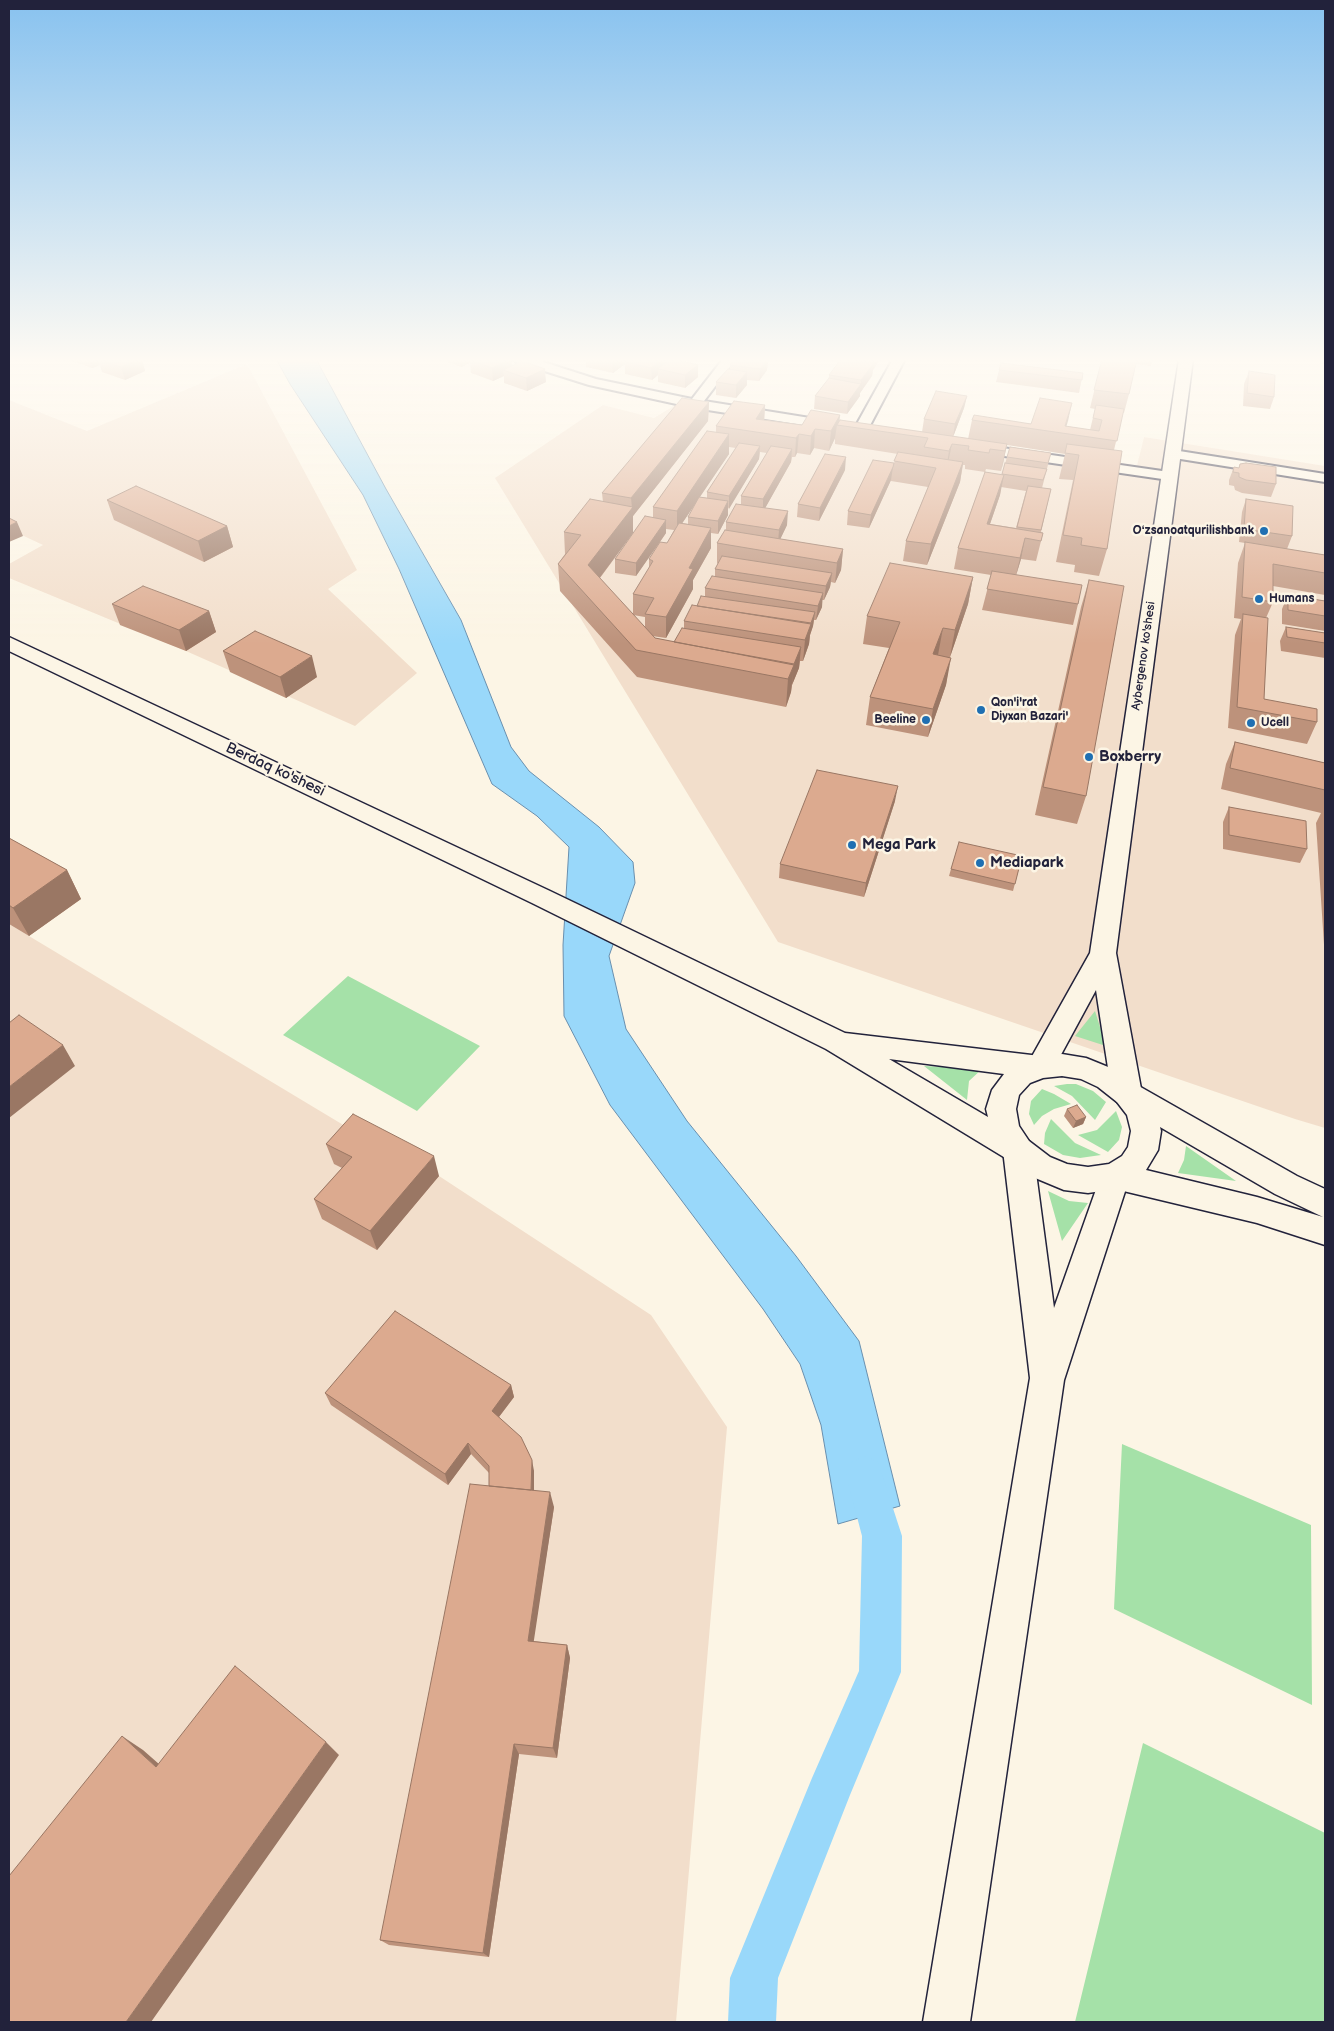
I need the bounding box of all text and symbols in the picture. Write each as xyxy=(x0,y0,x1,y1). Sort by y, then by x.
place label: Oʻzsanoatqurilishbank xyxy=(1133,524,1254,538)
marker: Oʻzsanoatqurilishbank xyxy=(1258,525,1270,537)
place label: Humans xyxy=(1269,592,1314,606)
marker: Humans xyxy=(1253,593,1265,605)
street label: Aybergenov ko'shesi xyxy=(1129,601,1159,711)
place label: Qon'i'rat Diyxan Bazari' xyxy=(991,696,1068,724)
marker: Qon'i'rat Diyxan Bazari' xyxy=(975,704,987,716)
place label: Beeline xyxy=(874,713,916,727)
marker: Beeline xyxy=(920,714,932,726)
place label: Ucell xyxy=(1261,716,1289,730)
marker: Ucell xyxy=(1245,717,1257,729)
street label: Berdaq ko'shesi xyxy=(222,739,328,801)
place label: Boxberry xyxy=(1099,748,1161,766)
marker: Boxberry xyxy=(1083,751,1095,763)
place label: Mega Park xyxy=(862,836,936,854)
marker: Mega Park xyxy=(846,839,858,851)
place label: Mediapark xyxy=(990,854,1064,872)
marker: Mediapark xyxy=(974,857,986,869)

